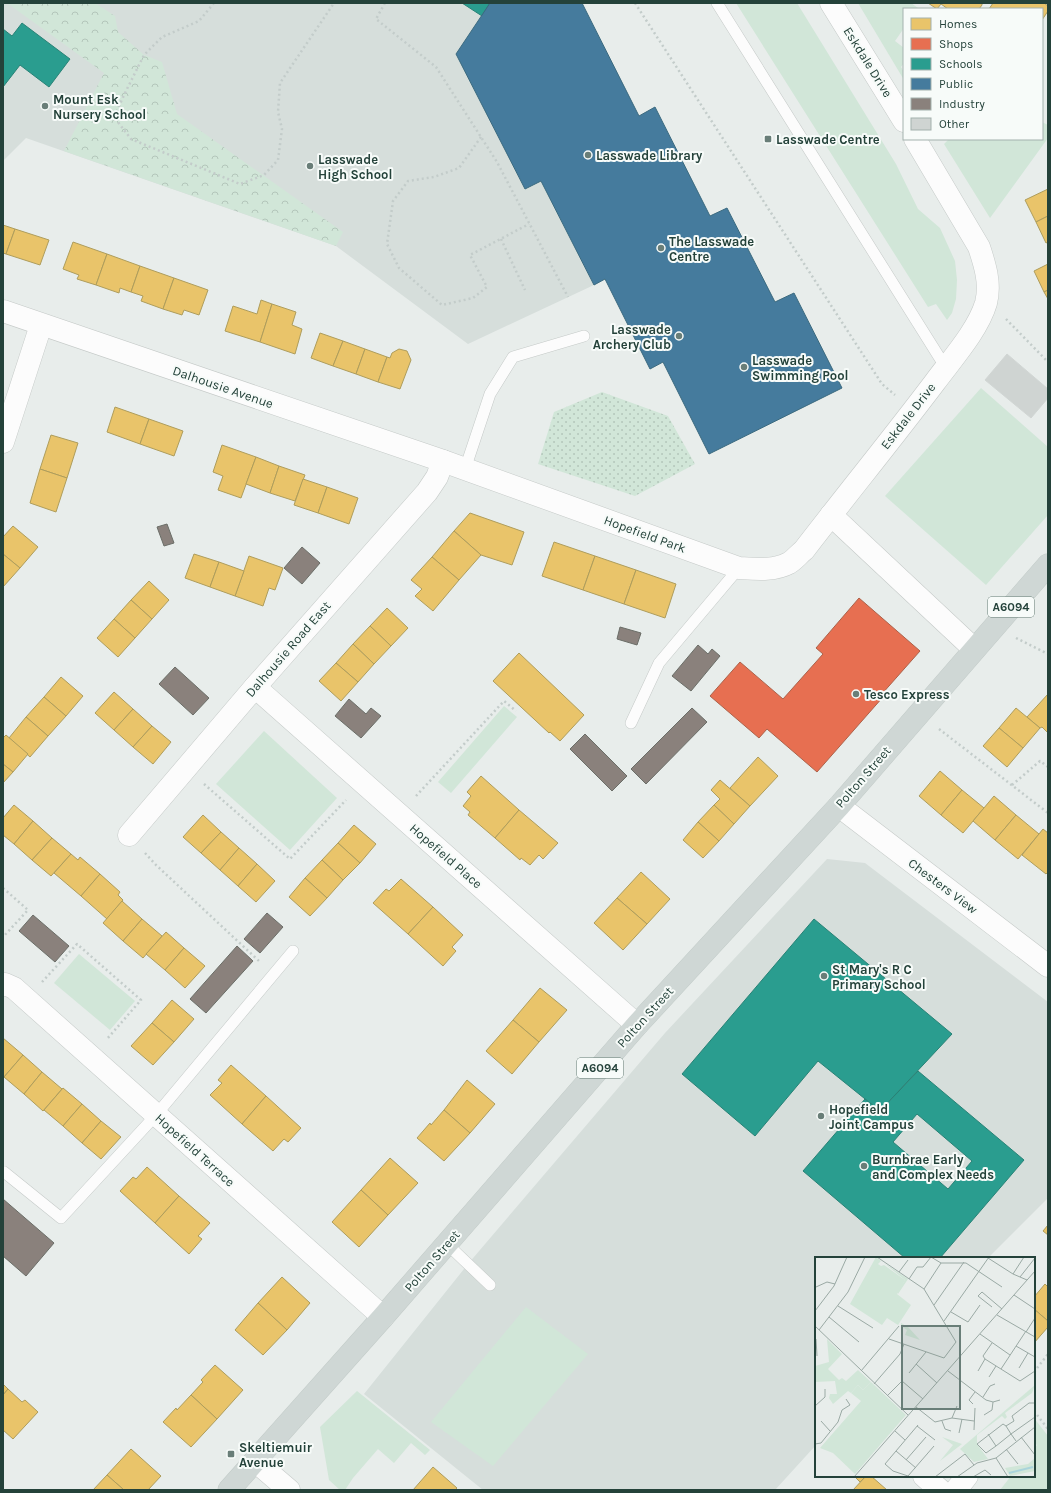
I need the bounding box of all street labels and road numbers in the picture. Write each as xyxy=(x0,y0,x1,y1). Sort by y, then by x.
street label: Eskdale Drive xyxy=(840,24,896,100)
street label: Dalhousie Avenue xyxy=(171,363,276,411)
street label: Eskdale Drive xyxy=(877,380,939,452)
street label: Hopefield Park xyxy=(602,512,688,556)
road number: A6094 xyxy=(988,597,1034,617)
street label: Dalhousie Road East xyxy=(242,598,334,700)
street label: Polton Street xyxy=(832,743,894,811)
street label: Hopefield Place xyxy=(407,821,485,892)
street label: Chesters View xyxy=(905,855,981,917)
street label: Polton Street xyxy=(614,983,676,1050)
road number: A6094 xyxy=(577,1058,623,1078)
street label: Hopefield Terrace xyxy=(152,1110,238,1190)
street label: Polton Street xyxy=(401,1227,463,1295)

